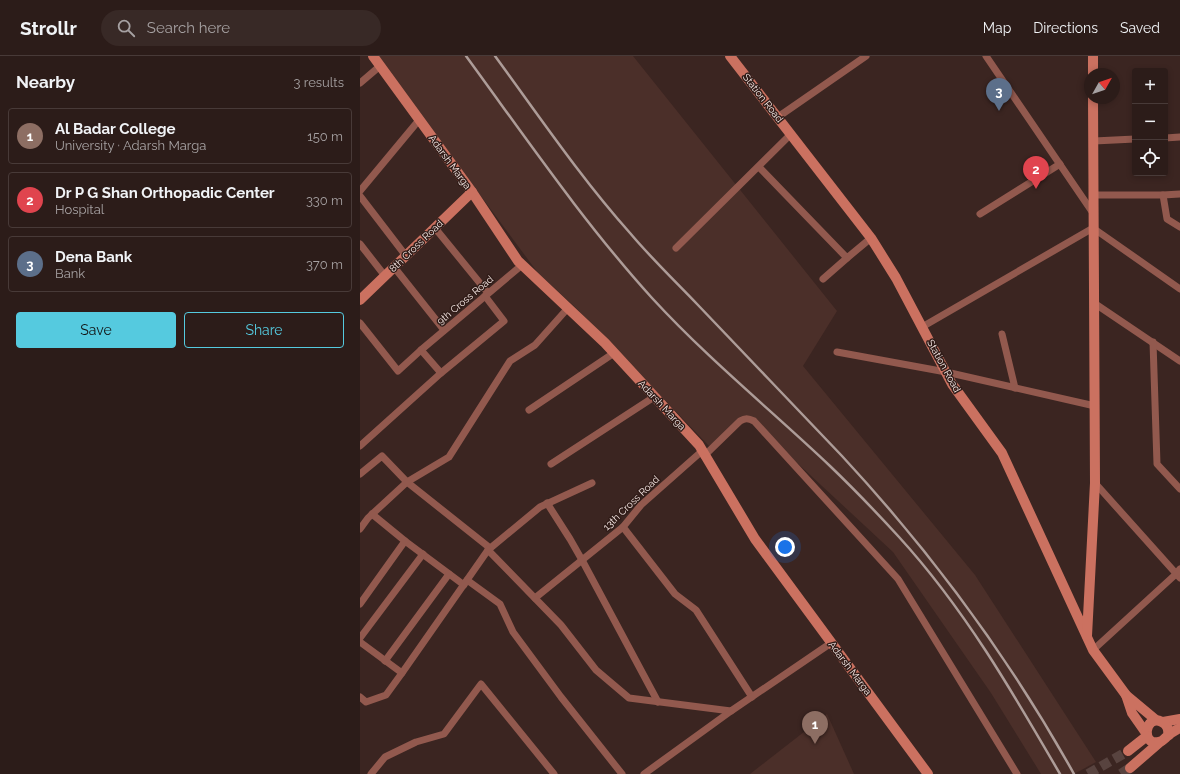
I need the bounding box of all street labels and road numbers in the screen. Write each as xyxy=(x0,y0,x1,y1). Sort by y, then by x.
street label: Station Road xyxy=(741,72,785,124)
street label: Adarsh Marga xyxy=(427,133,473,191)
street label: 8th Cross Road xyxy=(387,218,445,274)
street label: 9th Cross Road xyxy=(435,273,495,327)
street label: Station Road xyxy=(925,338,963,394)
street label: Adarsh Marga xyxy=(636,378,688,432)
street label: 13th Cross Road xyxy=(601,473,661,533)
street label: Adarsh Marga xyxy=(826,639,874,697)

